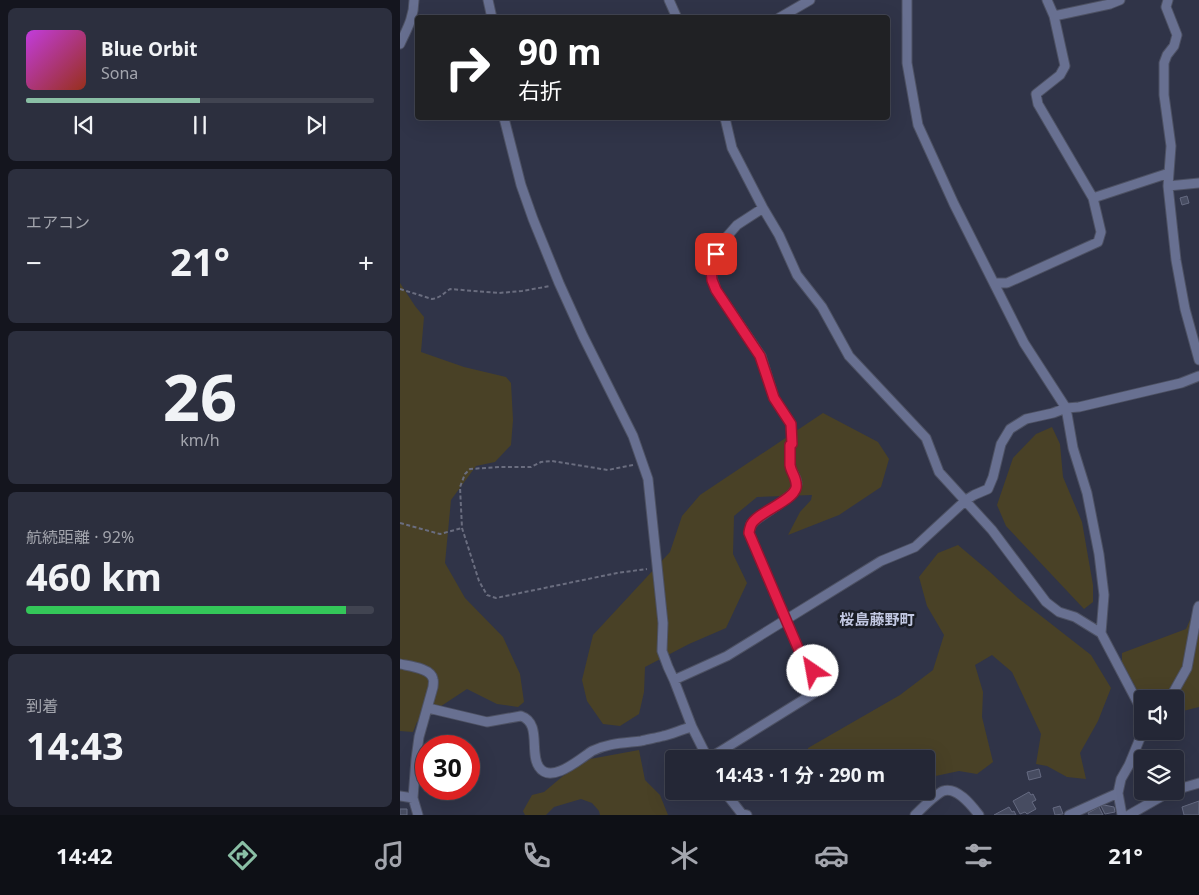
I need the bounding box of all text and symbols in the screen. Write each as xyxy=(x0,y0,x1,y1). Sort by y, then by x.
text: 90 m xyxy=(518,28,601,75)
icon: right xyxy=(435,35,500,100)
text: Blue Orbit xyxy=(101,36,197,62)
text: Sona xyxy=(101,62,138,84)
text: 右折 xyxy=(518,75,562,105)
icon: previous xyxy=(70,111,98,139)
icon: pause xyxy=(186,111,214,139)
icon: next xyxy=(302,111,330,139)
text: エアコン xyxy=(26,211,90,233)
pin xyxy=(695,233,737,275)
text: 21° xyxy=(170,235,230,287)
icon: arrive xyxy=(702,240,730,268)
text: − xyxy=(26,243,42,281)
text: + xyxy=(358,243,374,281)
text: 26 xyxy=(163,352,237,440)
text: km/h xyxy=(180,429,220,451)
text: 航続距離 · 92% xyxy=(26,526,134,548)
text: 460 km xyxy=(26,550,162,602)
district label: 桜島藤野町 xyxy=(839,609,915,629)
position arrow xyxy=(786,644,838,696)
map controls xyxy=(1134,690,1184,800)
button: sound xyxy=(1134,690,1184,740)
text: 到着 xyxy=(26,695,58,717)
text: 14:43 xyxy=(26,719,124,771)
speed limit sign: 30 xyxy=(415,735,480,800)
button: layers xyxy=(1134,750,1184,800)
text: 14:43 · 1 分 · 290 m xyxy=(715,762,885,788)
icon: directions xyxy=(225,838,260,873)
icon: music xyxy=(372,838,407,873)
icon: phone xyxy=(519,838,554,873)
icon: climate xyxy=(667,838,702,873)
icon: car xyxy=(814,838,849,873)
icon: filters xyxy=(961,838,996,873)
text: 14:42 xyxy=(56,840,113,870)
text: 21° xyxy=(1108,840,1143,870)

